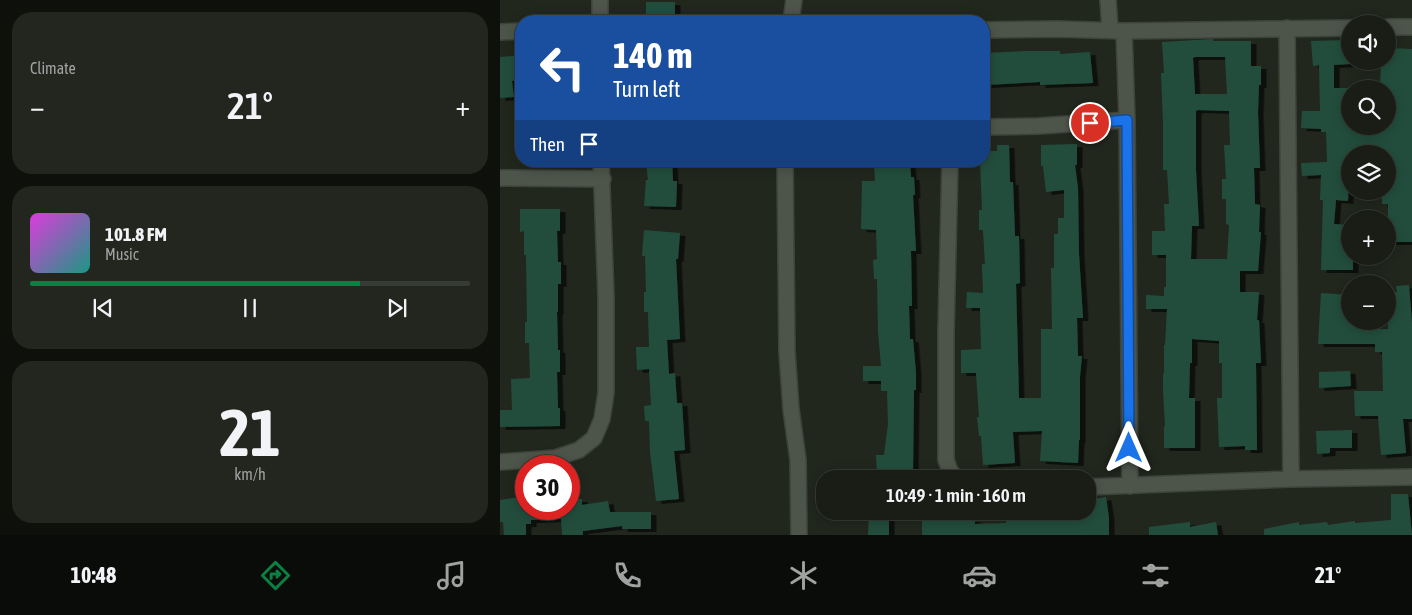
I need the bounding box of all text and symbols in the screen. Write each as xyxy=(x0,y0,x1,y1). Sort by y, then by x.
map controls xyxy=(1341,15,1396,330)
button: sound xyxy=(1341,15,1396,70)
icon: left xyxy=(530,35,595,100)
text: 140 m xyxy=(613,35,692,75)
text: Climate xyxy=(30,59,76,77)
text: Turn left xyxy=(613,76,680,102)
button: search xyxy=(1341,80,1396,135)
text: 21° xyxy=(227,84,273,127)
text: − xyxy=(30,90,45,122)
text: + xyxy=(455,90,470,122)
pin xyxy=(1069,102,1111,144)
icon: arrive xyxy=(1076,109,1104,137)
icon: arrive xyxy=(575,130,603,158)
text: Then xyxy=(530,133,565,155)
button: layers xyxy=(1341,145,1396,200)
button: + xyxy=(1341,210,1396,265)
text: 101.8 FM xyxy=(105,223,167,245)
text: Music xyxy=(105,245,139,263)
button: − xyxy=(1341,275,1396,330)
icon: previous xyxy=(89,294,117,322)
icon: pause xyxy=(236,294,264,322)
icon: next xyxy=(383,294,411,322)
text: 21 xyxy=(219,395,281,470)
position arrow xyxy=(1102,421,1154,473)
speed limit sign: 30 xyxy=(515,455,580,520)
text: km/h xyxy=(234,465,266,483)
text: 10:49 · 1 min · 160 m xyxy=(886,484,1026,506)
icon: directions xyxy=(258,558,293,593)
icon: music xyxy=(434,558,469,593)
icon: phone xyxy=(610,558,645,593)
icon: climate xyxy=(786,558,821,593)
icon: car xyxy=(962,558,997,593)
icon: filters xyxy=(1138,558,1173,593)
text: 10:48 xyxy=(71,562,116,588)
text: 21° xyxy=(1315,562,1341,588)

